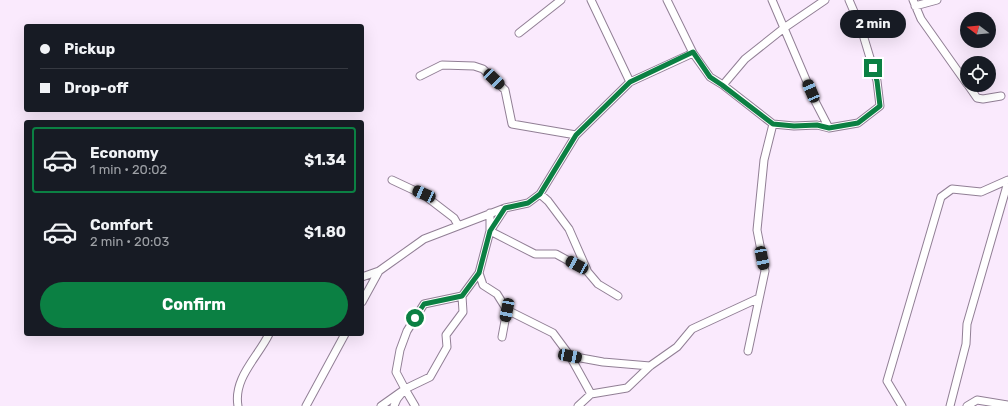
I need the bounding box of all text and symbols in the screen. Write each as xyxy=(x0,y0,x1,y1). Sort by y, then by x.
callout: 2 min xyxy=(840,10,906,38)
north arrow xyxy=(960,12,996,48)
map controls xyxy=(960,12,996,92)
text: 2 min xyxy=(855,16,891,31)
text: Pickup xyxy=(64,40,115,58)
button: locate xyxy=(960,56,996,92)
route end xyxy=(864,59,882,77)
car xyxy=(481,66,507,92)
car xyxy=(801,78,821,104)
text: Drop-off xyxy=(64,79,128,97)
icon: car xyxy=(42,142,78,178)
text: Economy xyxy=(90,144,159,162)
text: $1.34 xyxy=(304,151,346,169)
text: 1 min · 20:02 xyxy=(90,162,167,177)
car xyxy=(411,184,437,204)
icon: car xyxy=(42,214,78,250)
text: Comfort xyxy=(90,216,153,234)
text: $1.80 xyxy=(304,223,346,241)
text: 2 min · 20:03 xyxy=(90,234,169,249)
car xyxy=(754,245,770,271)
car xyxy=(564,254,590,276)
button: Confirm xyxy=(40,282,348,328)
car xyxy=(499,297,515,323)
route start xyxy=(406,309,424,327)
car xyxy=(557,348,583,364)

